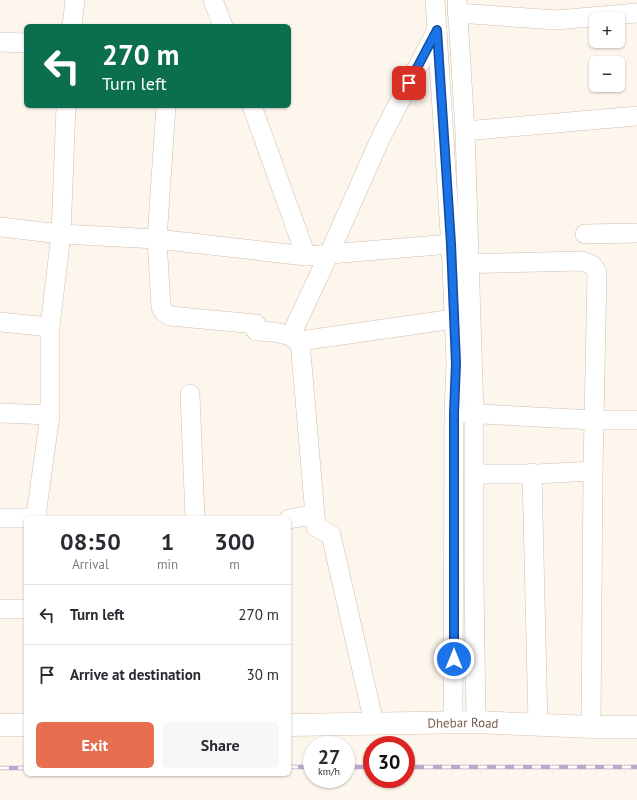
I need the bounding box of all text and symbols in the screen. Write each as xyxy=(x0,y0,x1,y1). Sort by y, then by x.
map controls xyxy=(589,12,625,92)
button: + xyxy=(589,12,625,48)
text: 270 m xyxy=(102,36,179,73)
icon: left xyxy=(36,40,88,92)
button: − xyxy=(589,56,625,92)
pin xyxy=(392,66,426,100)
text: Turn left xyxy=(102,72,167,95)
icon: arrive xyxy=(398,72,420,94)
text: 08:50 xyxy=(60,526,121,557)
text: 1 xyxy=(161,526,174,557)
text: 300 xyxy=(214,526,255,557)
text: Arrival xyxy=(72,556,109,573)
text: min xyxy=(157,556,178,573)
text: m xyxy=(229,556,240,573)
icon: left xyxy=(36,604,58,626)
text: Turn left xyxy=(70,605,124,624)
text: 270 m xyxy=(238,605,279,624)
position arrow xyxy=(433,638,475,680)
icon: arrive xyxy=(36,664,58,686)
text: Arrive at destination xyxy=(70,665,201,684)
text: 30 m xyxy=(246,665,279,684)
street label: Dhebar Road xyxy=(427,714,499,732)
button: Exit xyxy=(36,722,154,768)
button: Share xyxy=(162,722,279,768)
speed limit sign: 30 xyxy=(363,736,415,788)
text: 27 xyxy=(318,744,340,770)
text: km/h xyxy=(318,765,340,778)

